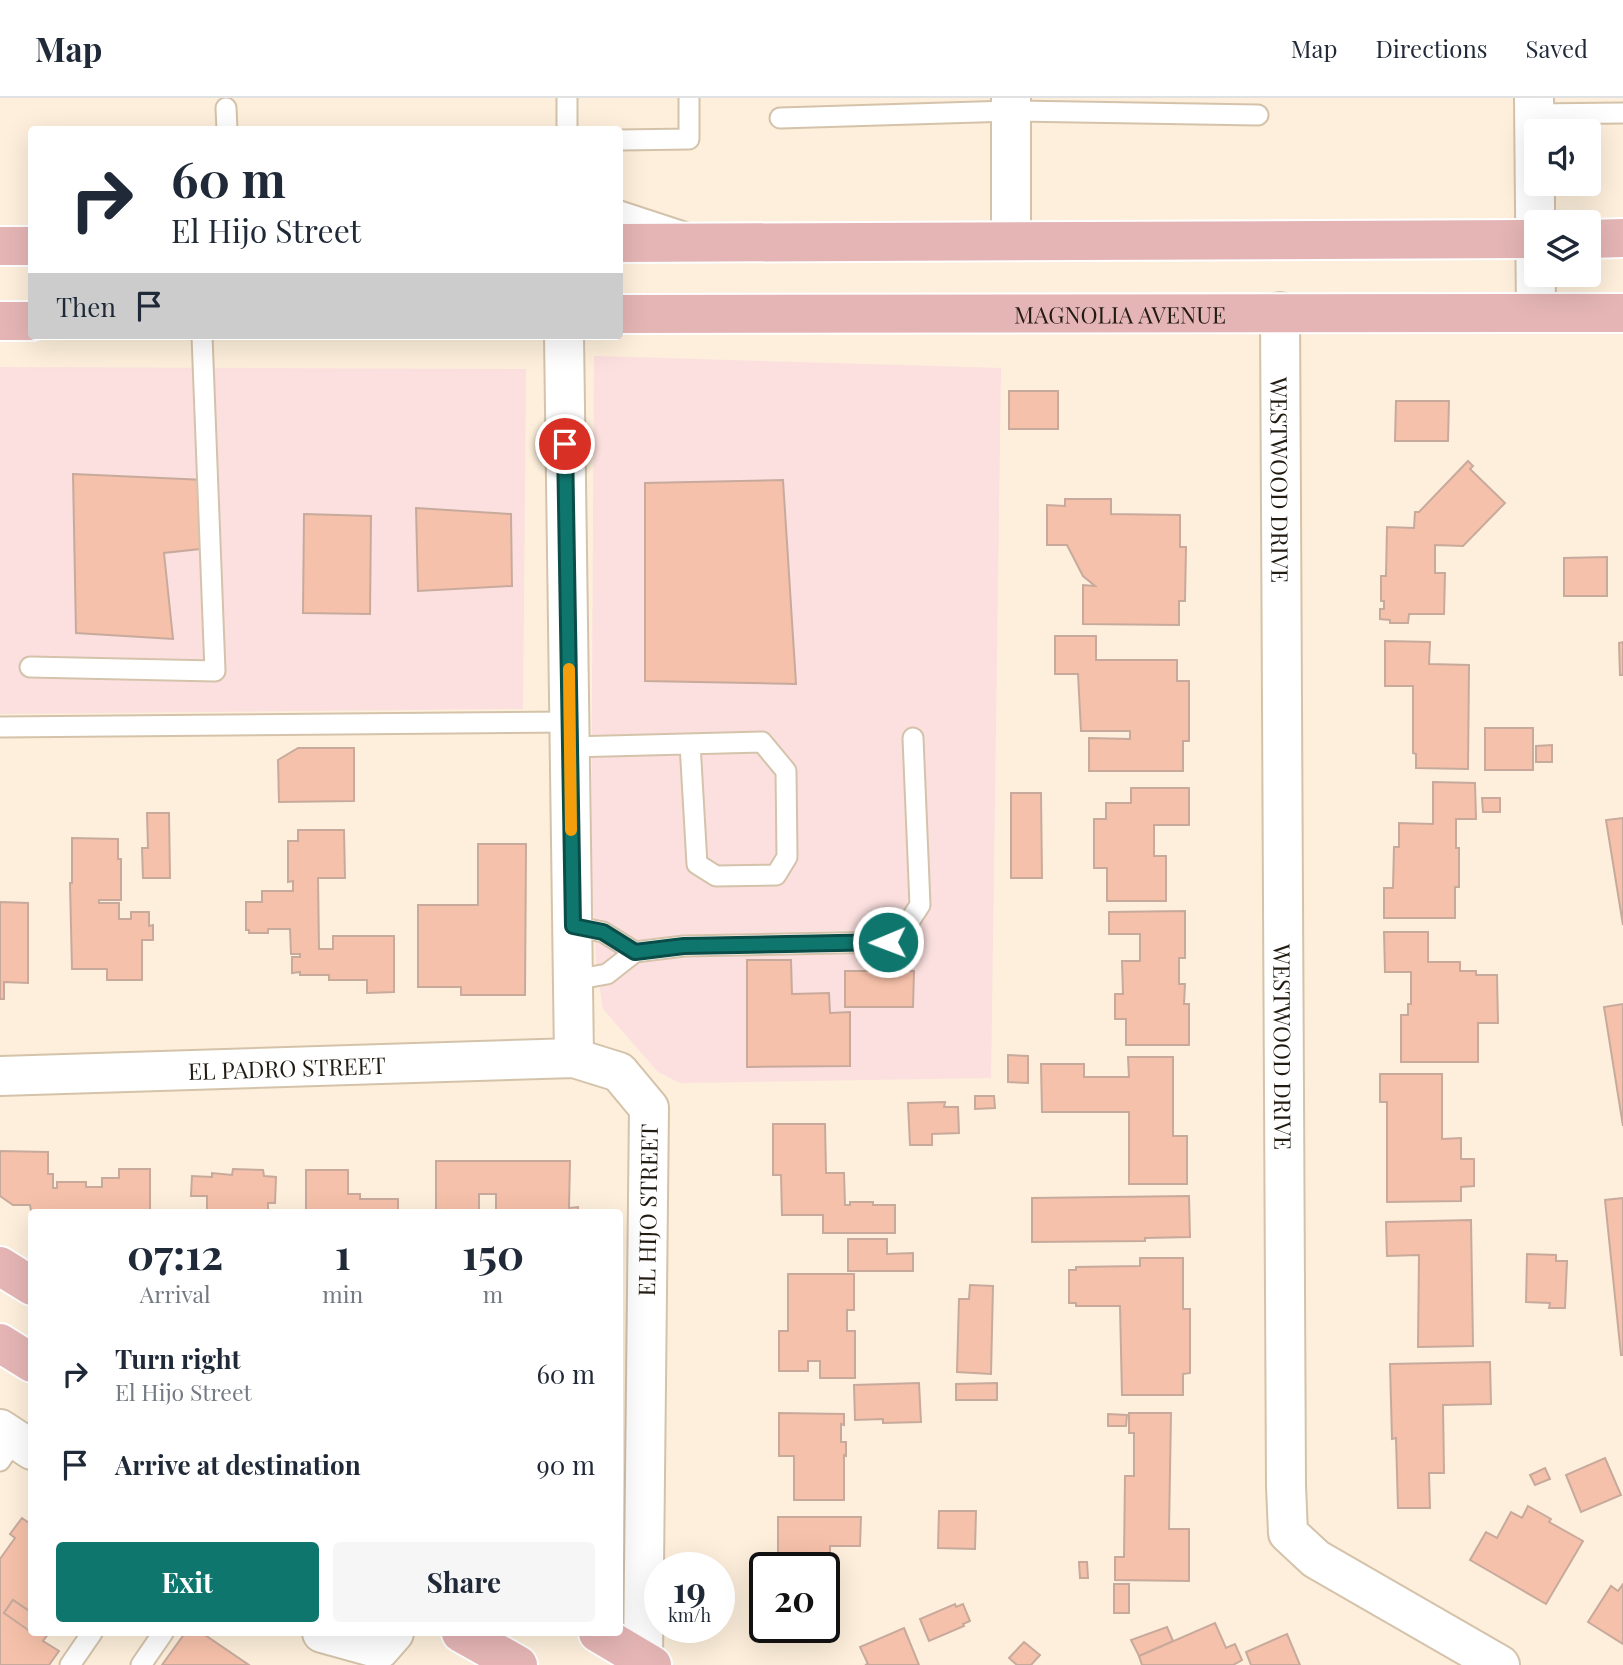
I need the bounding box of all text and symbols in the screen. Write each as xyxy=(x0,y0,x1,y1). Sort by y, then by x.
text: Map xyxy=(35,26,102,70)
text: Map xyxy=(1291,32,1337,64)
text: Directions xyxy=(1375,32,1488,64)
text: Saved xyxy=(1526,32,1588,64)
map controls xyxy=(1524,119,1601,287)
button: sound xyxy=(1524,119,1601,196)
text: 60 m xyxy=(171,145,286,210)
icon: right xyxy=(56,154,147,245)
text: El Hijo Street xyxy=(171,208,361,251)
button: layers xyxy=(1524,210,1601,287)
icon: arrive xyxy=(130,287,168,325)
text: Then xyxy=(56,289,116,324)
street label: MAGNOLIA AVENUE xyxy=(1014,298,1226,329)
street label: WESTWOOD DRIVE xyxy=(1265,376,1297,583)
pin xyxy=(535,414,595,474)
icon: arrive xyxy=(546,425,584,463)
position arrow xyxy=(851,905,925,979)
street label: WESTWOOD DRIVE xyxy=(1268,943,1300,1150)
street label: EL PADRO STREET xyxy=(187,1048,386,1086)
street label: EL HIJO STREET xyxy=(630,1124,664,1296)
text: 07:12 xyxy=(127,1225,223,1281)
text: 1 xyxy=(335,1225,351,1281)
text: 150 xyxy=(462,1225,524,1281)
text: Arrival xyxy=(140,1278,211,1309)
text: min xyxy=(322,1278,363,1309)
text: m xyxy=(483,1278,503,1309)
text: Turn right xyxy=(115,1341,241,1376)
icon: right xyxy=(56,1355,94,1393)
text: 60 m xyxy=(536,1356,595,1391)
text: El Hijo Street xyxy=(115,1376,252,1407)
icon: arrive xyxy=(56,1446,94,1484)
text: Arrive at destination xyxy=(115,1447,361,1482)
text: 90 m xyxy=(537,1447,595,1482)
button: Exit xyxy=(56,1542,319,1622)
button: Share xyxy=(333,1542,595,1622)
speed limit sign: 20 xyxy=(749,1552,840,1643)
text: 19 xyxy=(673,1565,706,1612)
text: km/h xyxy=(668,1603,711,1627)

